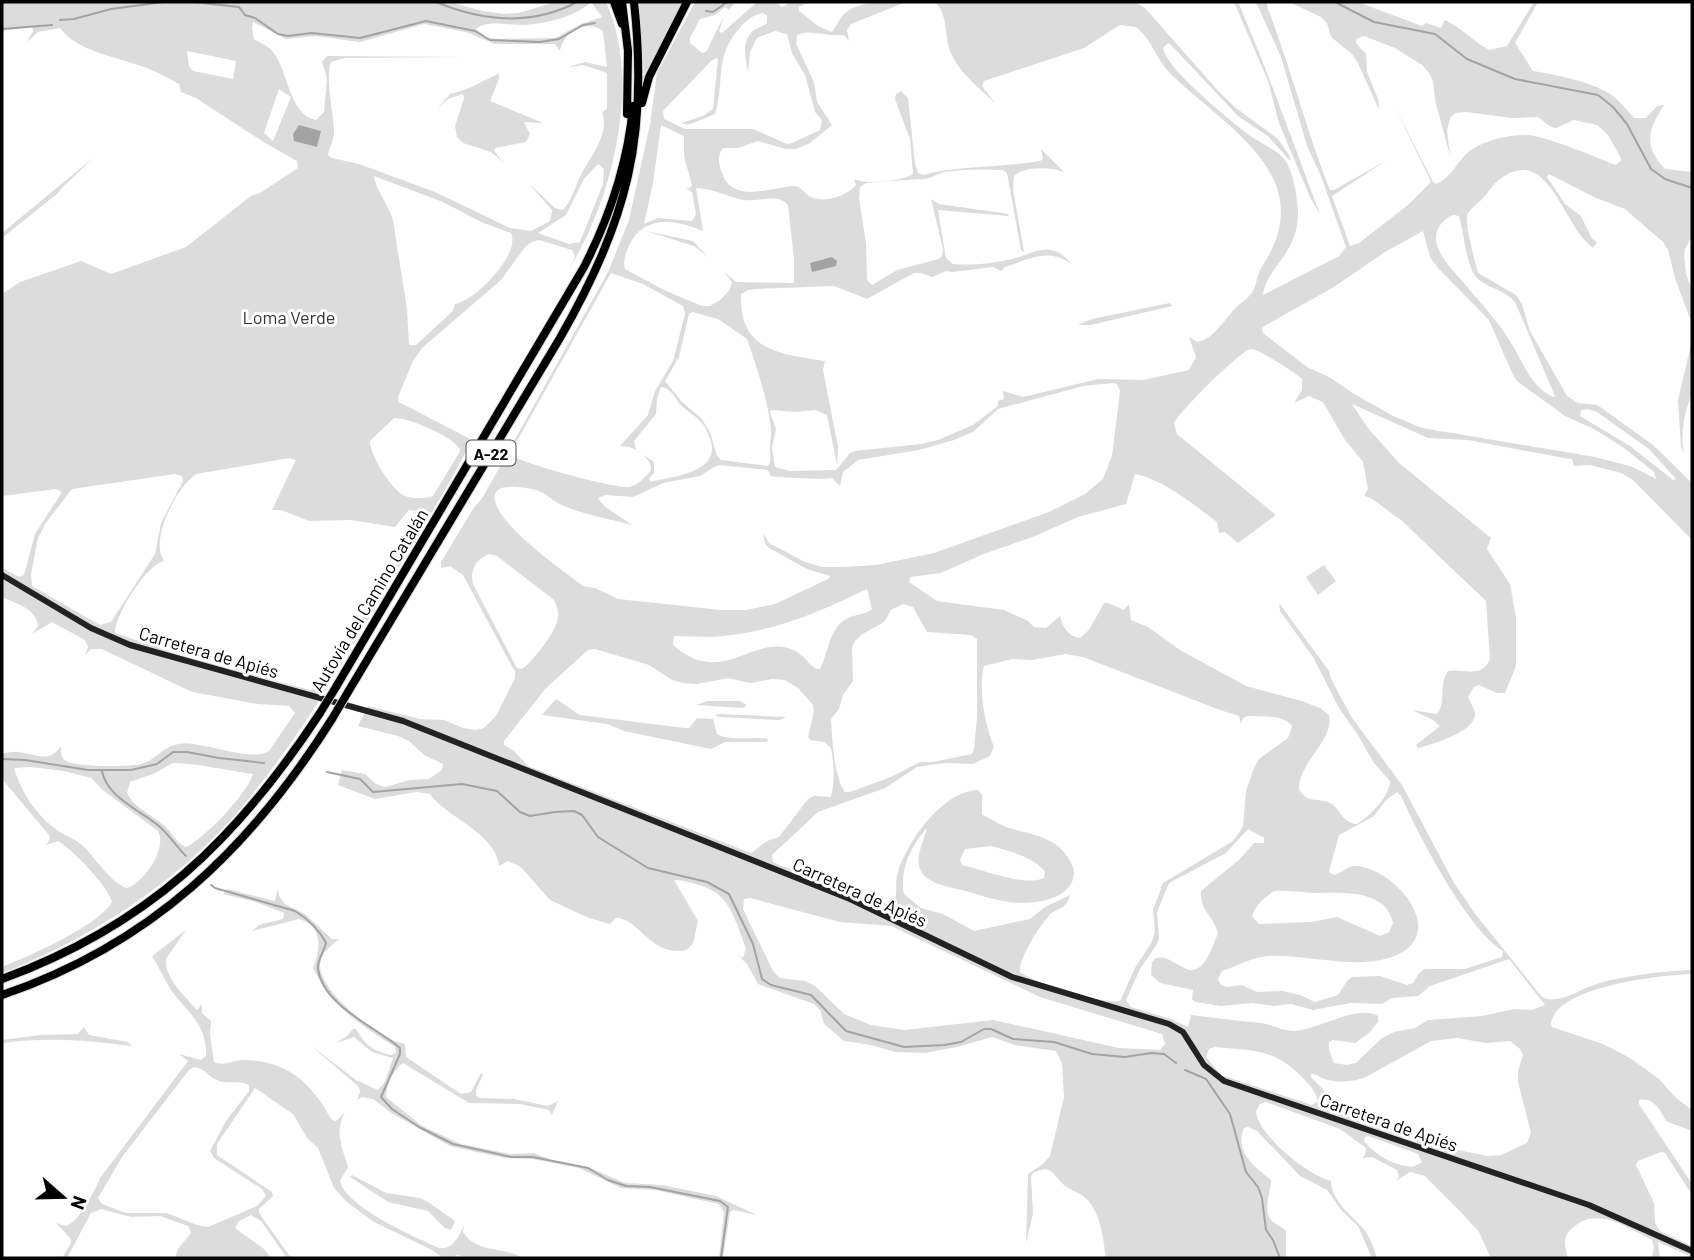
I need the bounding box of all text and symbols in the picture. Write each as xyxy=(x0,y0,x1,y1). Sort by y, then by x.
park label: Loma Verde xyxy=(243,306,335,328)
road number: A-22 xyxy=(466,440,516,466)
street label: Autovía del Camino Catalán xyxy=(306,504,432,696)
street label: Carretera de Apiés xyxy=(137,622,281,682)
street label: Carretera de Apiés xyxy=(790,853,930,931)
street label: Carretera de Apiés xyxy=(1317,1088,1461,1156)
north arrow xyxy=(28,1162,98,1232)
text: N xyxy=(66,1193,92,1213)

